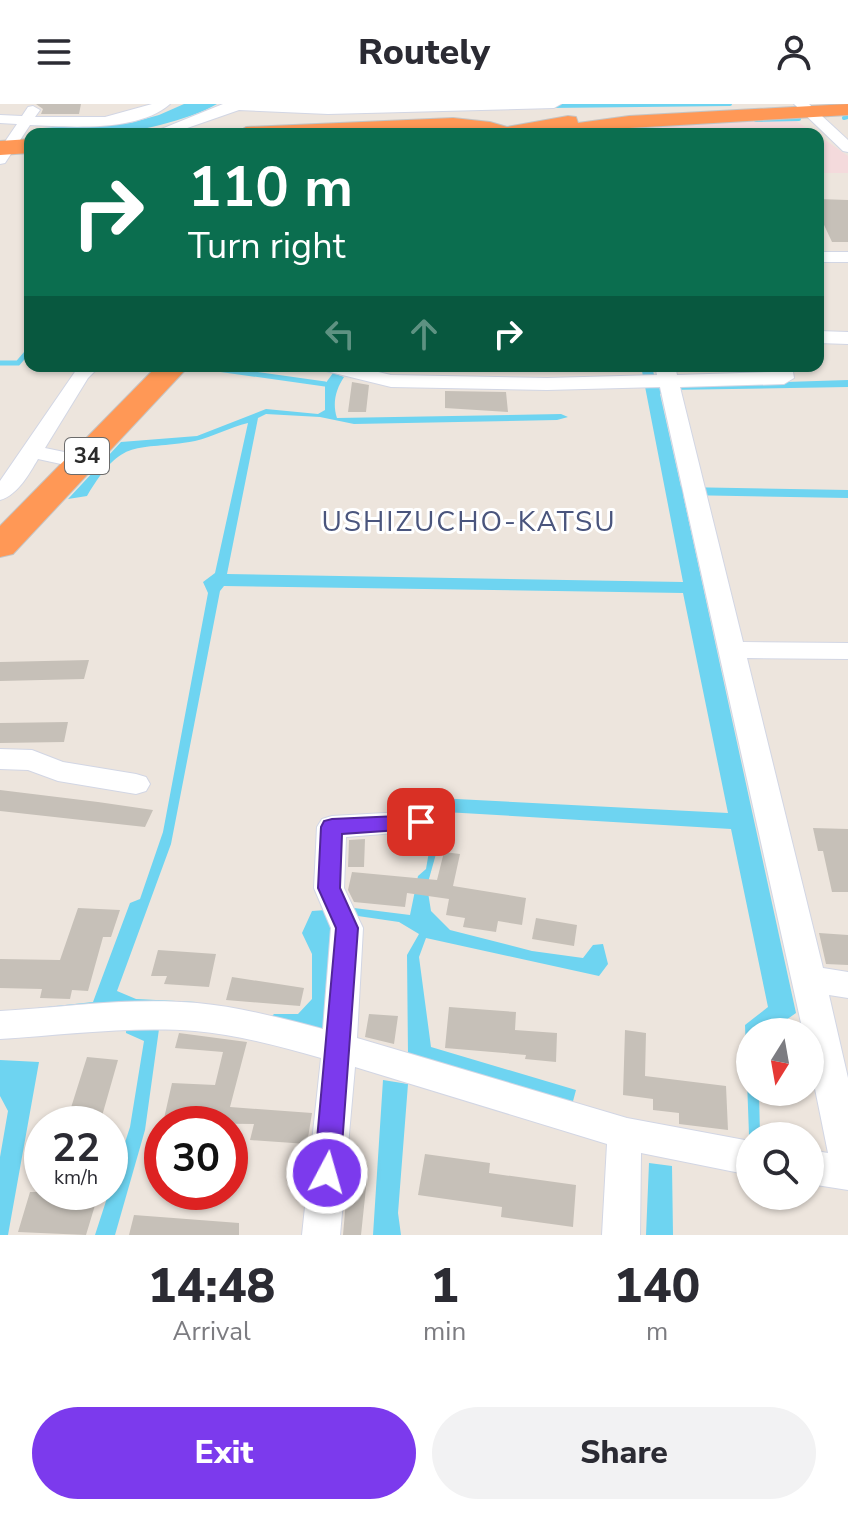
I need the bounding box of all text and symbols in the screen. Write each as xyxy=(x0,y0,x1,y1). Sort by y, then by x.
text: Routely xyxy=(358,28,490,77)
icon: menu xyxy=(32,30,76,74)
icon: person xyxy=(772,30,816,74)
text: 110 m xyxy=(188,149,353,226)
icon: right xyxy=(56,160,160,264)
text: Turn right xyxy=(188,222,345,271)
icon: left xyxy=(318,312,362,356)
icon: ahead xyxy=(402,312,446,356)
icon: right xyxy=(486,312,530,356)
road number: 34 xyxy=(65,438,109,474)
district label: USHIZUCHO-KATSU xyxy=(321,503,617,541)
pin xyxy=(387,788,455,856)
icon: arrive xyxy=(399,800,443,844)
north arrow xyxy=(736,1018,824,1106)
map controls xyxy=(736,1018,824,1210)
speed limit sign: 30 xyxy=(144,1106,248,1210)
text: 22 xyxy=(52,1121,100,1175)
button: search xyxy=(736,1122,824,1210)
position arrow xyxy=(285,1131,369,1215)
text: km/h xyxy=(54,1164,98,1191)
text: 14:48 xyxy=(148,1253,275,1319)
text: 1 xyxy=(430,1253,459,1319)
text: 140 xyxy=(614,1253,700,1319)
text: Arrival xyxy=(172,1314,251,1349)
text: min xyxy=(423,1314,466,1349)
text: m xyxy=(646,1314,668,1349)
button: Exit xyxy=(32,1407,416,1499)
button: Share xyxy=(432,1407,816,1499)

